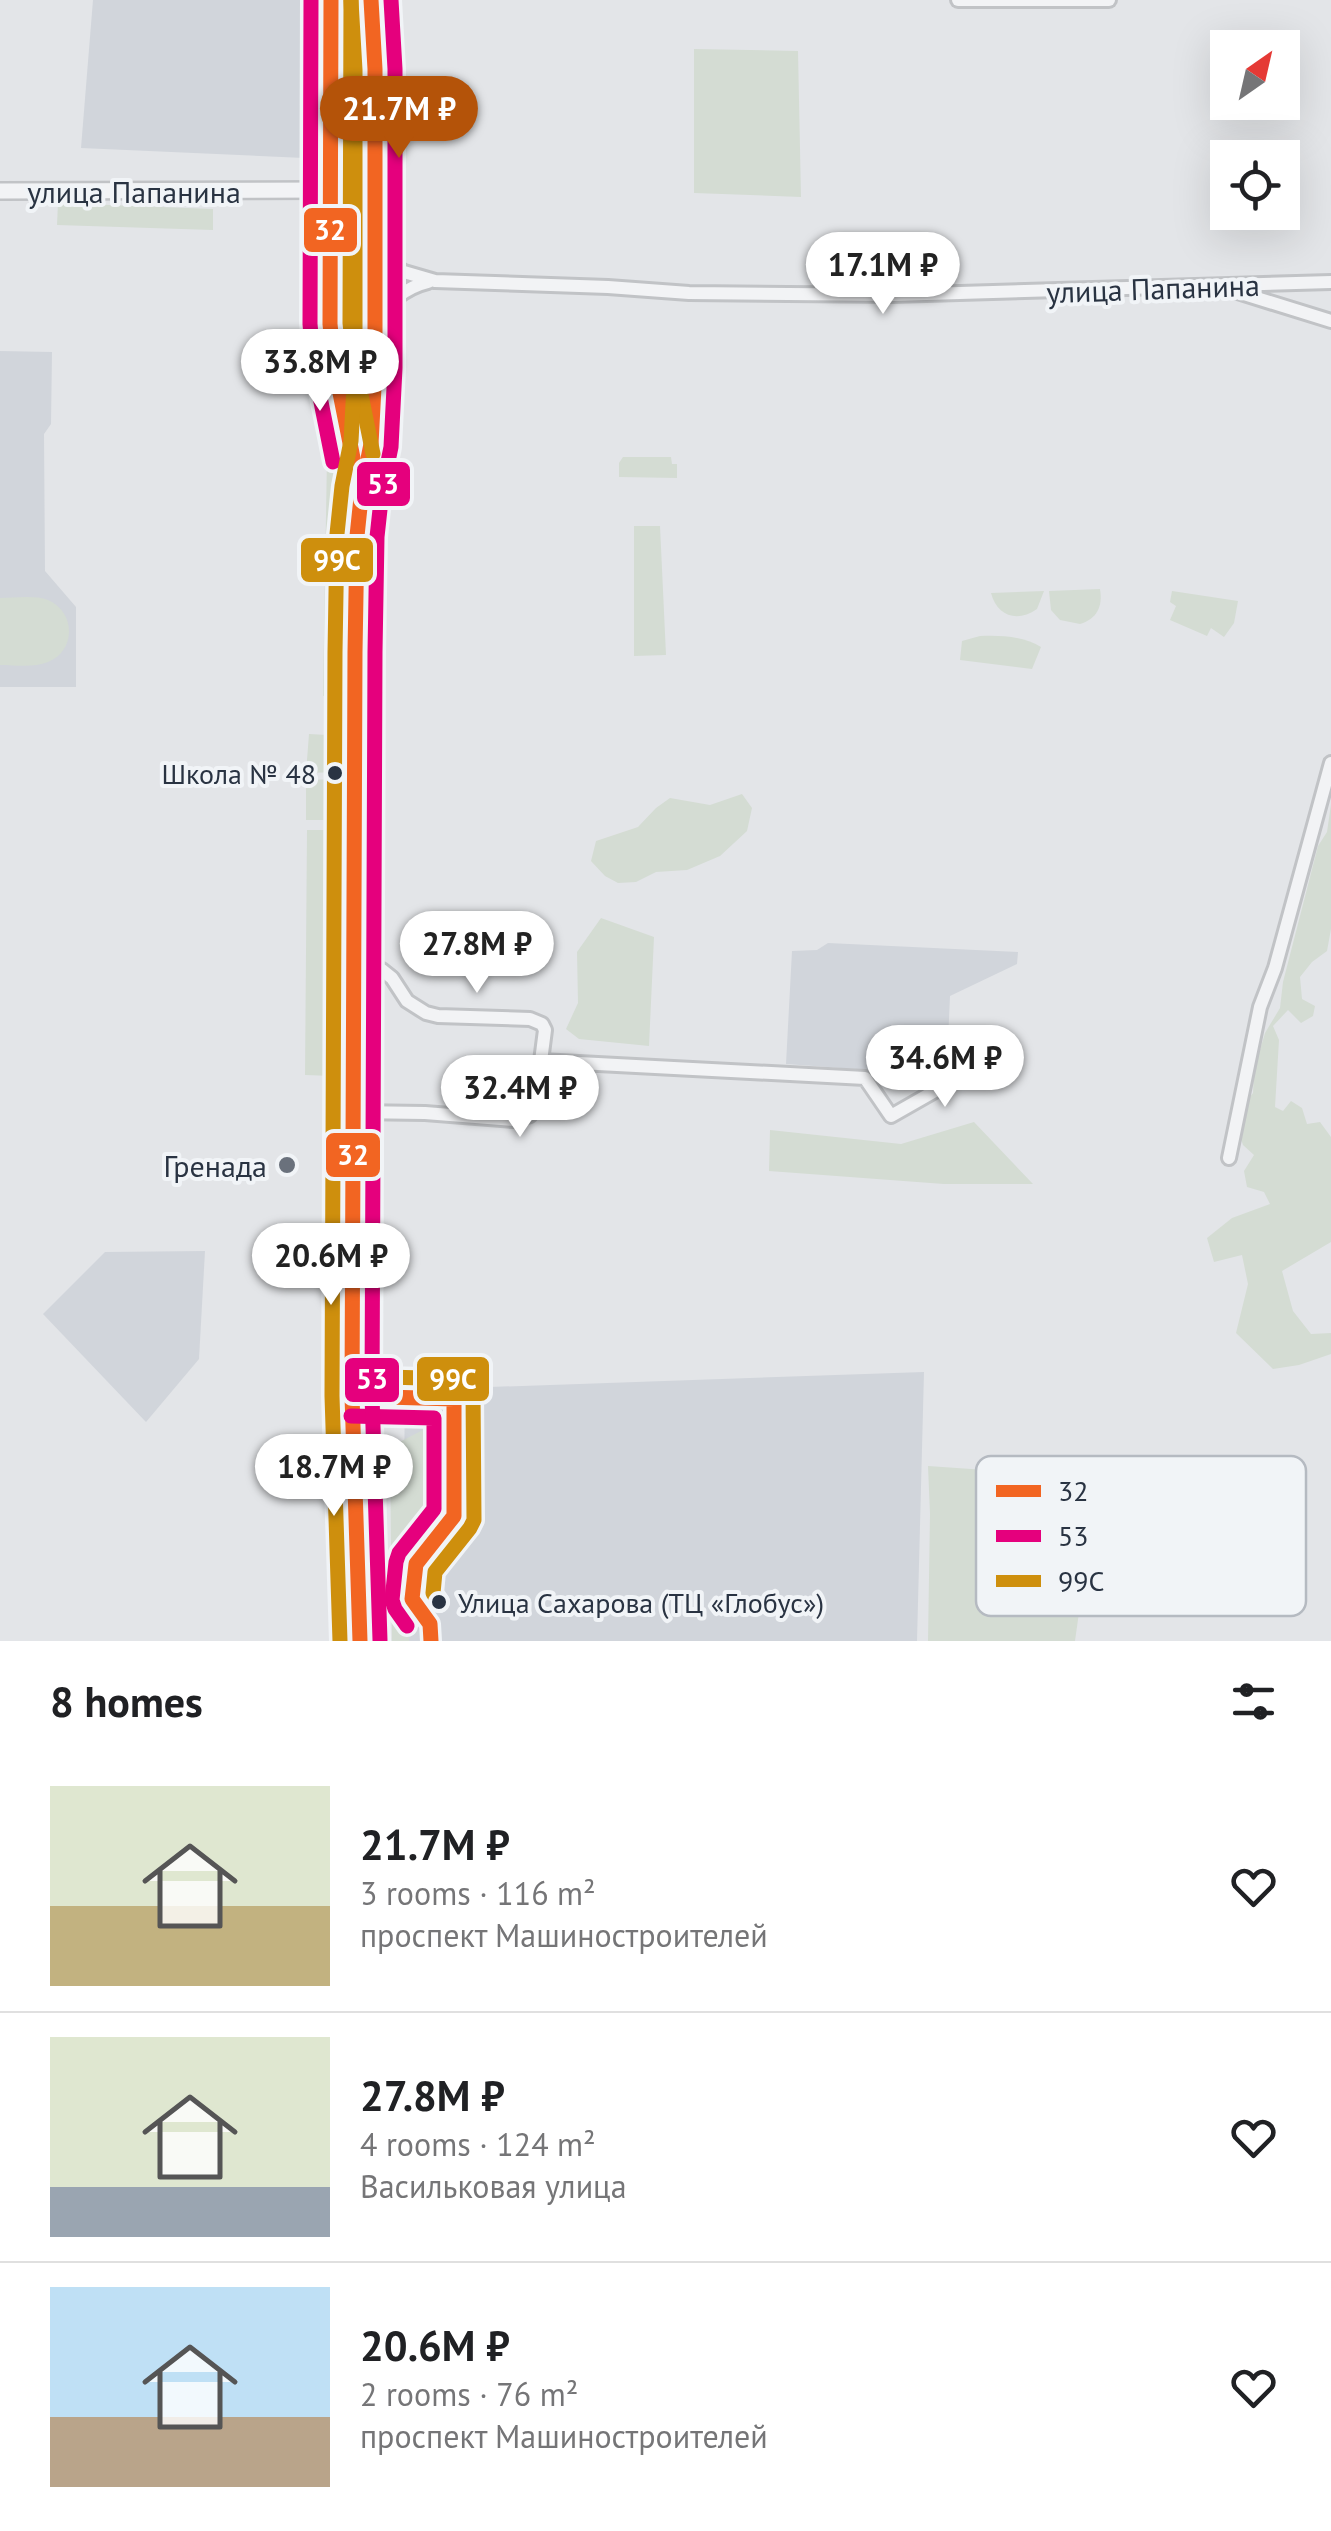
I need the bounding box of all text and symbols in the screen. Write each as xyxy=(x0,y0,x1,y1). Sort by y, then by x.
north arrow xyxy=(1210,30,1300,120)
map controls xyxy=(1210,30,1300,230)
pin: 21.7M ₽ xyxy=(307,76,491,161)
text: 21.7M ₽ xyxy=(342,87,456,129)
button: locate xyxy=(1210,140,1300,230)
street label: улица Папанина xyxy=(27,172,241,211)
line badge: 32 xyxy=(302,206,359,254)
text: 32 xyxy=(314,211,346,248)
pin: 17.1M ₽ xyxy=(791,232,975,317)
text: 17.1M ₽ xyxy=(828,243,938,285)
street label: улица Папанина xyxy=(1046,265,1260,311)
pin: 33.8M ₽ xyxy=(228,329,412,414)
text: 33.8M ₽ xyxy=(263,340,377,382)
line badge: 53 xyxy=(355,460,412,508)
text: 53 xyxy=(367,465,399,502)
line badge: 99С xyxy=(299,536,375,584)
text: 99С xyxy=(313,541,361,578)
place label: Школа № 48 xyxy=(161,755,316,792)
marker: Школа № 48 xyxy=(325,763,345,783)
pin: 27.8M ₽ xyxy=(385,911,569,996)
text: 27.8M ₽ xyxy=(422,922,532,964)
pin: 34.6M ₽ xyxy=(853,1025,1037,1110)
text: 34.6M ₽ xyxy=(888,1036,1002,1078)
pin: 32.4M ₽ xyxy=(428,1055,612,1140)
text: 32.4M ₽ xyxy=(463,1066,577,1108)
line badge: 32 xyxy=(324,1131,382,1179)
text: 32 xyxy=(337,1136,369,1173)
place label: Гренада xyxy=(163,1146,267,1185)
marker: Гренада xyxy=(276,1154,298,1176)
pin: 20.6M ₽ xyxy=(239,1223,423,1308)
text: 20.6M ₽ xyxy=(274,1234,388,1276)
line badge: 99С xyxy=(415,1355,491,1403)
line badge: 53 xyxy=(343,1356,401,1404)
text: 53 xyxy=(356,1360,388,1397)
text: 99С xyxy=(429,1360,477,1397)
pin: 18.7M ₽ xyxy=(242,1434,426,1519)
text: 18.7M ₽ xyxy=(277,1445,391,1487)
legend xyxy=(976,1456,1306,1616)
text: 32 xyxy=(1058,1472,1089,1509)
text: 53 xyxy=(1058,1517,1089,1554)
text: 99С xyxy=(1058,1562,1105,1599)
place label: Улица Сахарова (ТЦ «Глобус») xyxy=(458,1584,824,1621)
marker: Улица Сахарова (ТЦ «Глобус») xyxy=(429,1592,449,1612)
text: 8 homes xyxy=(50,1674,203,1729)
icon: filters xyxy=(1226,1674,1281,1729)
text: 21.7M ₽ xyxy=(360,1817,510,1872)
icon: home xyxy=(130,1826,250,1946)
icon: heart xyxy=(1226,1859,1281,1914)
text: 3 rooms · 116 m² xyxy=(360,1872,596,1914)
text: проспект Машиностроителей xyxy=(360,1914,768,1956)
text: 27.8M ₽ xyxy=(360,2068,505,2123)
icon: home xyxy=(130,2077,250,2197)
icon: heart xyxy=(1226,2110,1281,2165)
text: 4 rooms · 124 m² xyxy=(360,2123,596,2165)
text: Васильковая улица xyxy=(360,2165,627,2207)
text: 20.6M ₽ xyxy=(360,2318,510,2373)
icon: home xyxy=(130,2327,250,2447)
icon: heart xyxy=(1226,2360,1281,2415)
text: 2 rooms · 76 m² xyxy=(360,2373,578,2415)
text: проспект Машиностроителей xyxy=(360,2415,768,2457)

